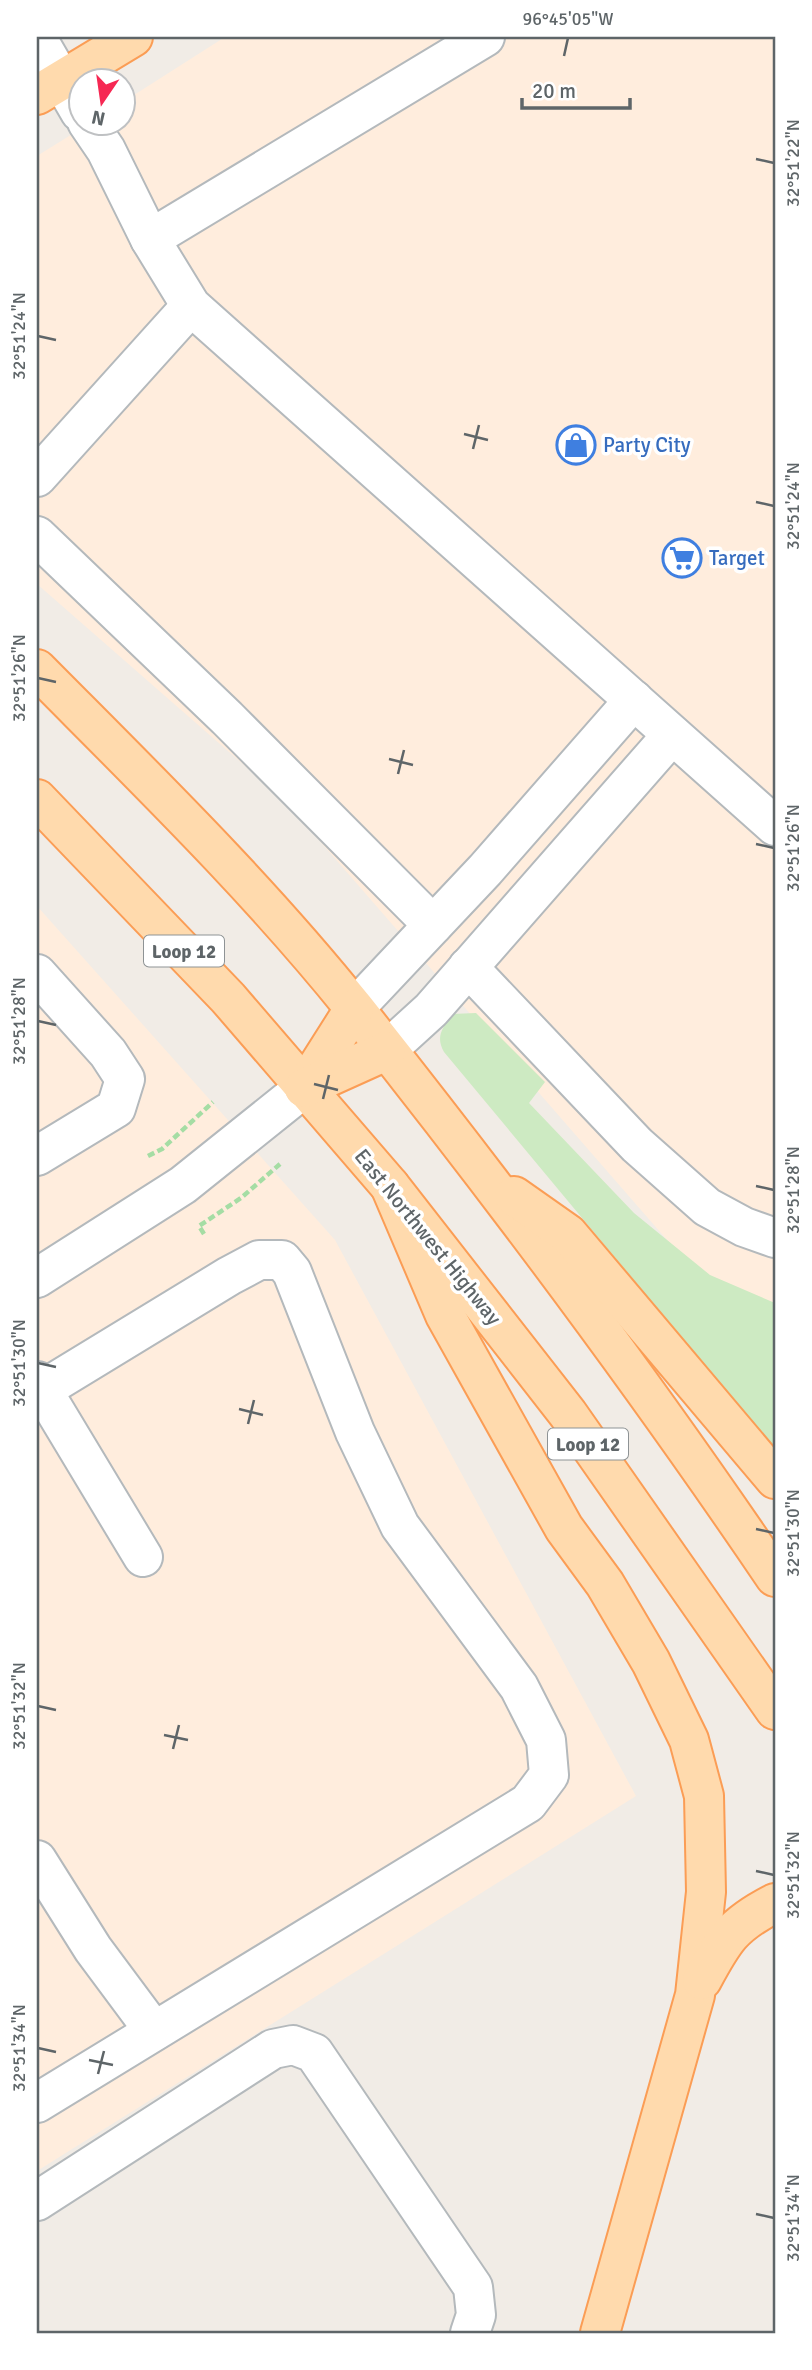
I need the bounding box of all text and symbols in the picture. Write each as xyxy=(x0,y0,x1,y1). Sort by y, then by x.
text: 96°45'05"W xyxy=(523,8,613,30)
north arrow xyxy=(66,66,136,136)
scale bar xyxy=(522,66,630,110)
text: 20 m xyxy=(532,78,576,104)
text: N xyxy=(89,104,108,131)
text: 32°51'22"N xyxy=(782,119,804,207)
text: 32°51'24"N xyxy=(8,292,30,380)
shop icon: Party City xyxy=(555,424,597,466)
place label: Party City xyxy=(603,432,691,458)
text: 32°51'24"N xyxy=(782,462,804,550)
supermarket icon: Target xyxy=(661,537,703,579)
place label: Target xyxy=(709,545,765,571)
text: 32°51'26"N xyxy=(8,634,30,722)
text: 32°51'26"N xyxy=(782,804,804,892)
road number: Loop 12 xyxy=(144,936,224,967)
text: 32°51'28"N xyxy=(8,977,30,1065)
street label: East Northwest Highway xyxy=(349,1144,507,1330)
text: 32°51'28"N xyxy=(782,1146,804,1234)
text: 32°51'30"N xyxy=(8,1319,30,1407)
road number: Loop 12 xyxy=(548,1428,628,1460)
text: 32°51'30"N xyxy=(782,1489,804,1577)
text: 32°51'32"N xyxy=(8,1662,30,1750)
text: 32°51'32"N xyxy=(782,1831,804,1919)
text: 32°51'34"N xyxy=(8,2004,30,2092)
text: 32°51'34"N xyxy=(782,2174,804,2262)

